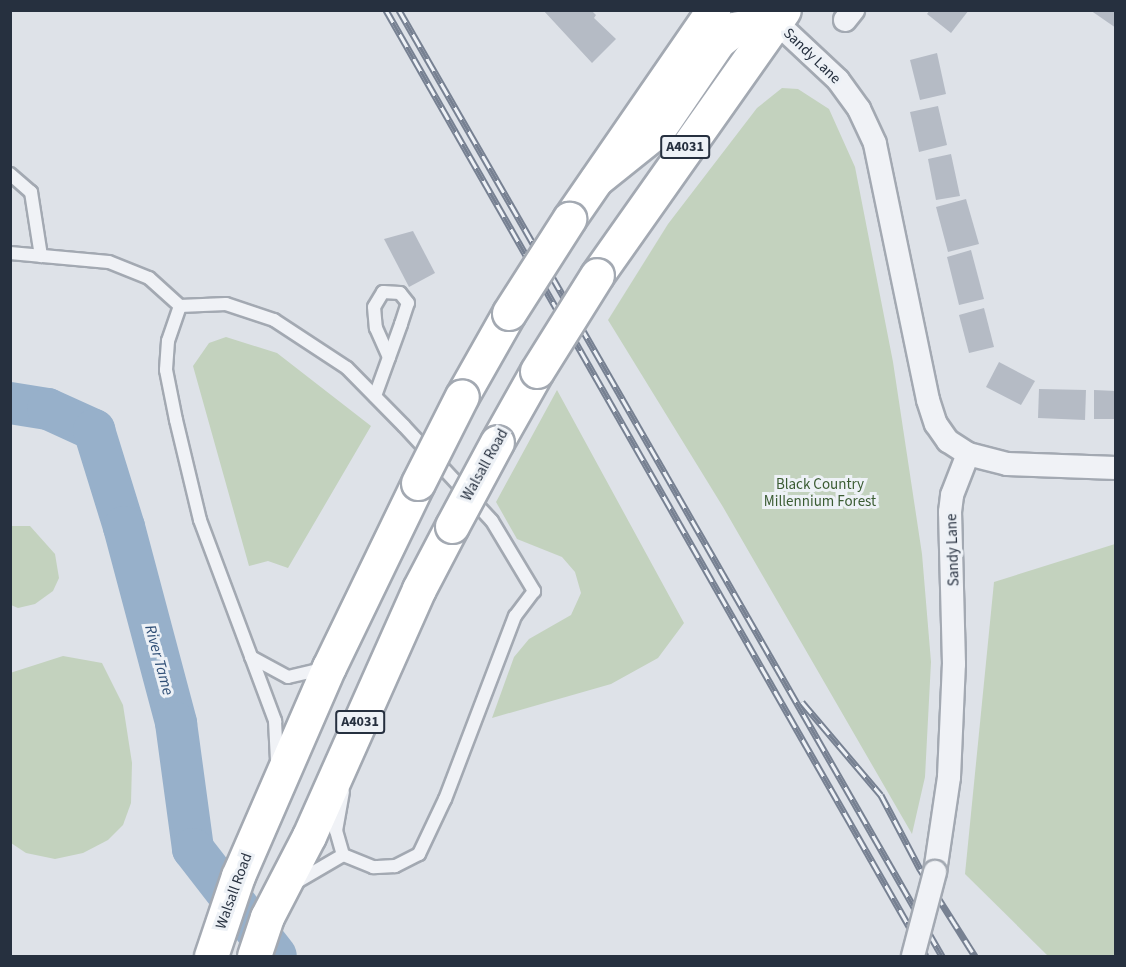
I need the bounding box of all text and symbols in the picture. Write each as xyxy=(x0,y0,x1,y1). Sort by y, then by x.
street label: Sandy Lane xyxy=(780,24,844,88)
road number: A4031 xyxy=(660,136,710,158)
street label: Walsall Road xyxy=(458,426,512,504)
park label: Black Country Millennium Forest xyxy=(764,475,876,510)
street label: Sandy Lane xyxy=(943,513,963,587)
water label: River Tame xyxy=(140,623,178,697)
road number: A4031 xyxy=(334,711,386,733)
street label: Walsall Road xyxy=(212,851,256,931)

